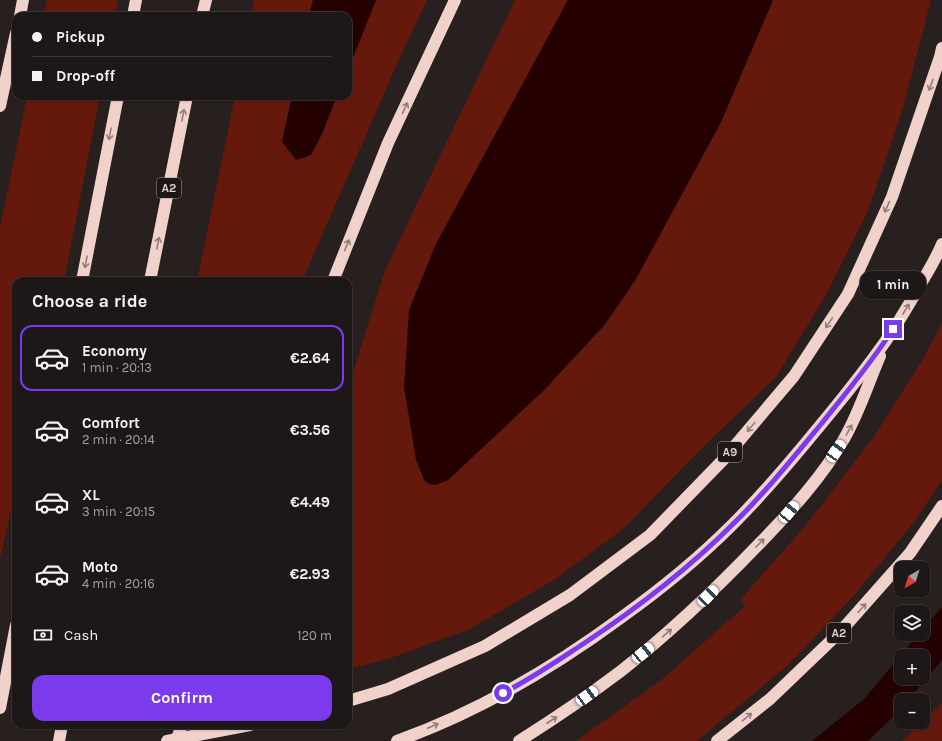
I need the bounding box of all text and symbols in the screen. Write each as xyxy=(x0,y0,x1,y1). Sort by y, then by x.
text: Pickup xyxy=(56,28,105,46)
text: Drop-off xyxy=(56,67,115,85)
one-way arrow xyxy=(926,78,934,90)
one-way arrow xyxy=(402,102,409,114)
one-way arrow xyxy=(179,109,187,122)
one-way arrow xyxy=(106,127,114,140)
road number: A2 xyxy=(157,178,181,198)
one-way arrow xyxy=(883,201,891,213)
one-way arrow xyxy=(154,237,162,250)
one-way arrow xyxy=(344,239,352,251)
one-way arrow xyxy=(81,255,89,268)
callout: 1 min xyxy=(860,271,926,299)
text: 1 min xyxy=(877,277,909,292)
text: Choose a ride xyxy=(32,290,147,312)
one-way arrow xyxy=(902,304,910,315)
one-way arrow xyxy=(825,317,833,328)
route end xyxy=(884,320,902,338)
icon: car xyxy=(34,340,70,376)
text: Economy xyxy=(82,342,147,360)
text: €2.64 xyxy=(290,349,330,367)
text: 1 min · 20:13 xyxy=(82,360,152,375)
icon: car xyxy=(34,412,70,448)
text: Comfort xyxy=(82,414,140,432)
text: €3.56 xyxy=(290,421,330,439)
one-way arrow xyxy=(746,421,755,432)
one-way arrow xyxy=(846,424,853,436)
text: 2 min · 20:14 xyxy=(82,432,155,447)
car xyxy=(824,438,848,464)
road number: A9 xyxy=(718,442,742,462)
icon: car xyxy=(34,484,70,520)
text: XL xyxy=(82,486,100,504)
text: €4.49 xyxy=(290,493,330,511)
car xyxy=(777,499,801,525)
text: 3 min · 20:15 xyxy=(82,504,155,519)
one-way arrow xyxy=(755,538,765,548)
icon: car xyxy=(34,556,70,592)
text: Moto xyxy=(82,558,118,576)
north arrow xyxy=(894,561,930,597)
map controls xyxy=(894,561,930,729)
text: €2.93 xyxy=(290,565,330,583)
text: 4 min · 20:16 xyxy=(82,576,155,591)
car xyxy=(695,583,721,609)
one-way arrow xyxy=(857,603,866,613)
button: layers xyxy=(894,605,930,641)
road number: A2 xyxy=(827,623,851,643)
icon: cash xyxy=(32,624,54,646)
text: Cash xyxy=(64,626,98,644)
text: 120 m xyxy=(297,628,332,643)
one-way arrow xyxy=(661,629,672,638)
car xyxy=(630,641,656,665)
button: + xyxy=(894,649,930,685)
button: Confirm xyxy=(32,675,332,721)
route start xyxy=(494,684,512,702)
car xyxy=(574,684,600,708)
button: − xyxy=(894,693,930,729)
one-way arrow xyxy=(742,712,753,721)
one-way arrow xyxy=(546,716,557,724)
one-way arrow xyxy=(426,722,438,729)

